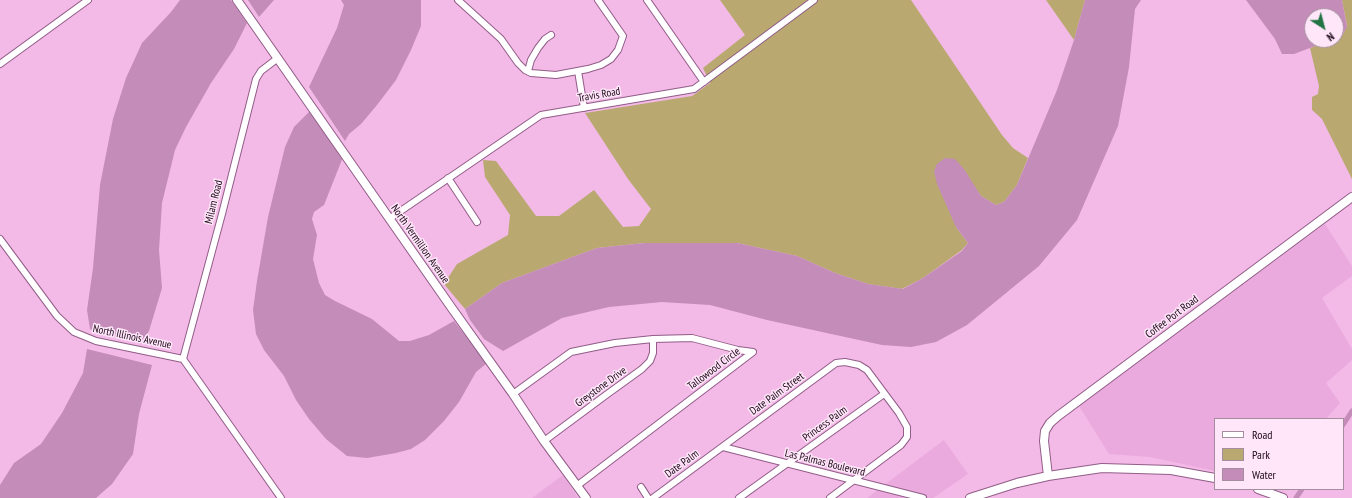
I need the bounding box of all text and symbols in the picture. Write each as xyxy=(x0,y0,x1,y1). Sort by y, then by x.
north arrow xyxy=(1304,8,1344,48)
text: N xyxy=(1324,29,1337,44)
street label: Travis Road xyxy=(577,85,621,105)
street label: Milam Road xyxy=(202,179,226,225)
street label: North Vermillion Avenue xyxy=(388,202,452,286)
street label: Coffee Port Road xyxy=(1143,293,1201,341)
street label: North Illinois Avenue xyxy=(91,322,173,352)
street label: Tallowood Circle xyxy=(685,345,743,393)
street label: Greystone Drive xyxy=(573,364,629,410)
street label: Date Palm Street xyxy=(747,370,807,418)
street label: Princess Palm xyxy=(800,403,850,445)
legend xyxy=(1214,418,1344,490)
text: Road xyxy=(1252,427,1272,442)
street label: Date Palm xyxy=(662,447,702,481)
street label: Las Palmas Boulevard xyxy=(784,447,866,479)
text: Park xyxy=(1252,447,1270,462)
text: Water xyxy=(1252,467,1276,482)

